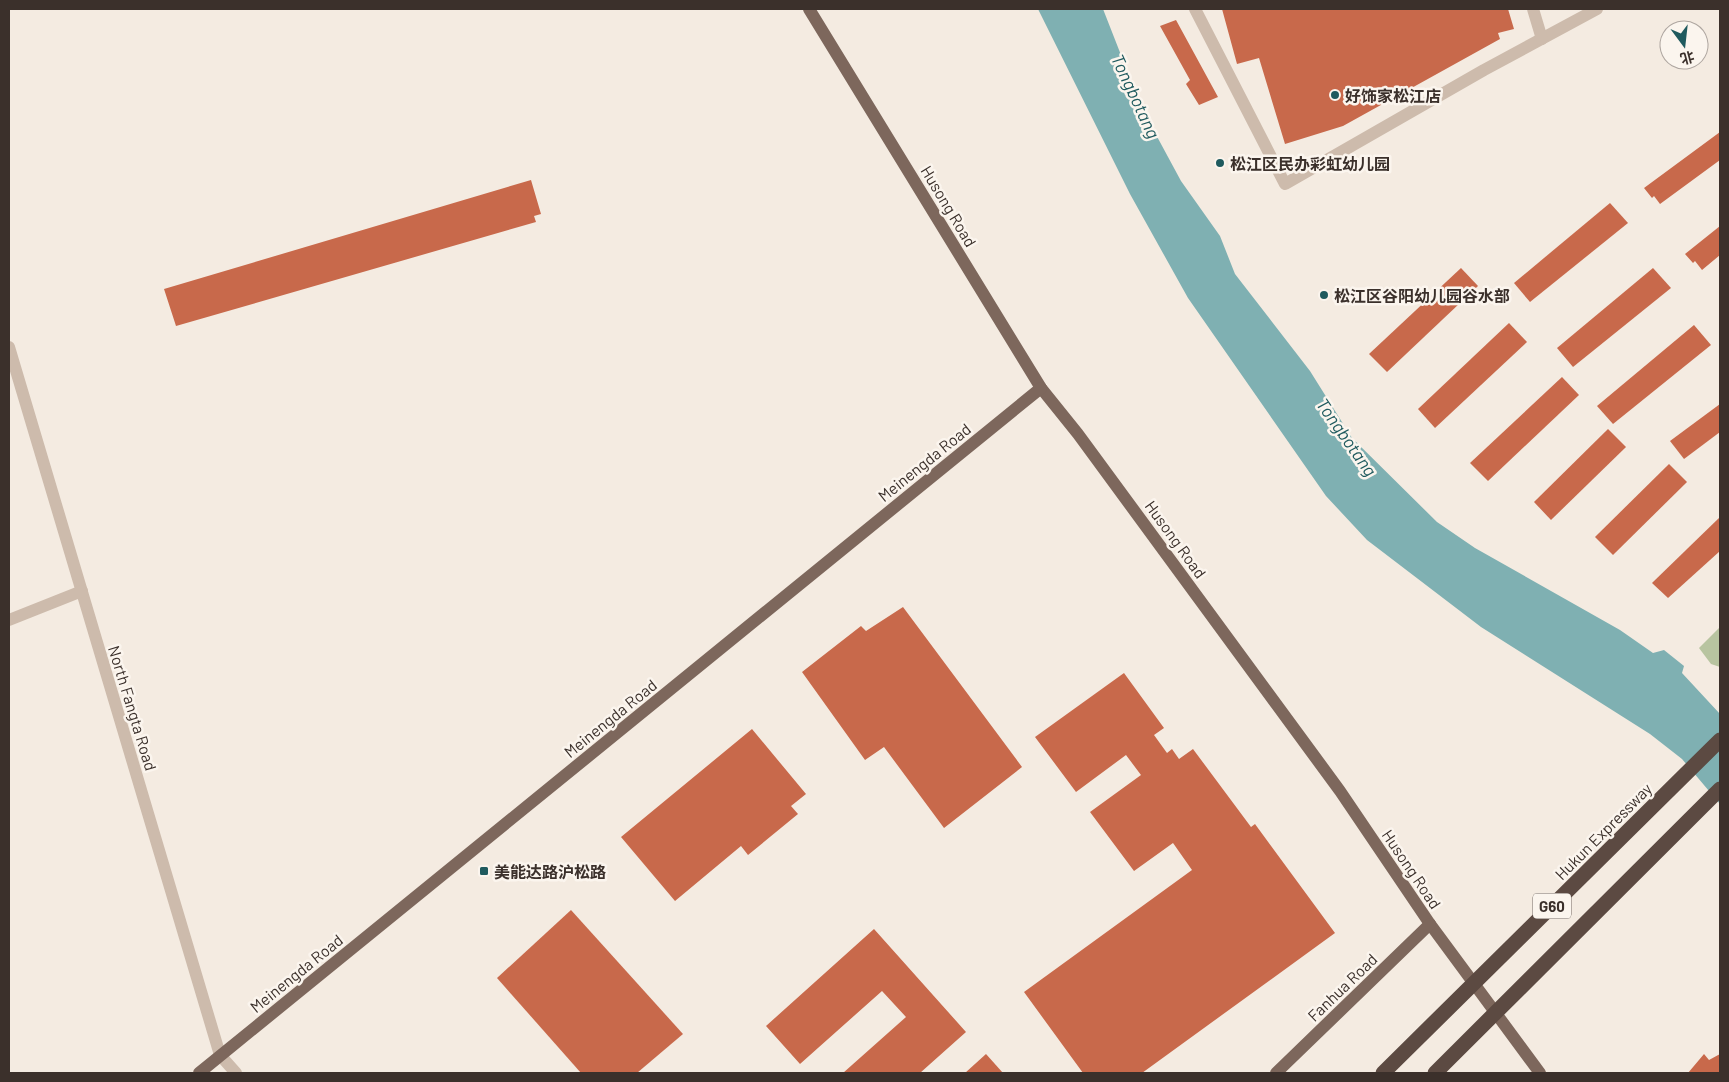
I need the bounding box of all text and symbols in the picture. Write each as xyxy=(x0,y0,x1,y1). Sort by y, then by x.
north arrow xyxy=(1659,20,1709,70)
text: 北 xyxy=(1679,48,1696,68)
water label: Tongbotang xyxy=(1107,50,1165,142)
place label: 好饰家松江店 xyxy=(1345,86,1441,105)
marker: 好饰家松江店 xyxy=(1329,89,1341,101)
place label: 松江区民办彩虹幼儿园 xyxy=(1230,154,1390,173)
marker: 松江区民办彩虹幼儿园 xyxy=(1214,157,1226,169)
street label: Husong Road xyxy=(917,162,981,250)
place label: 松江区谷阳幼儿园谷水部 xyxy=(1334,286,1510,305)
marker: 松江区谷阳幼儿园谷水部 xyxy=(1318,289,1330,301)
water label: Tongbotang xyxy=(1312,394,1382,480)
street label: Meinengda Road xyxy=(874,419,974,505)
street label: Husong Road xyxy=(1142,497,1210,581)
street label: North Fangta Road xyxy=(105,643,161,773)
street label: Meinengda Road xyxy=(560,675,660,761)
street label: Hukun Expressway xyxy=(1551,778,1656,883)
street label: Husong Road xyxy=(1379,826,1445,912)
place label: 美能达路沪松路 xyxy=(494,862,606,881)
marker: 美能达路沪松路 xyxy=(478,865,490,877)
road number: G60 xyxy=(1533,894,1571,918)
street label: Meinengda Road xyxy=(246,930,346,1016)
street label: Fanhua Road xyxy=(1303,949,1381,1025)

